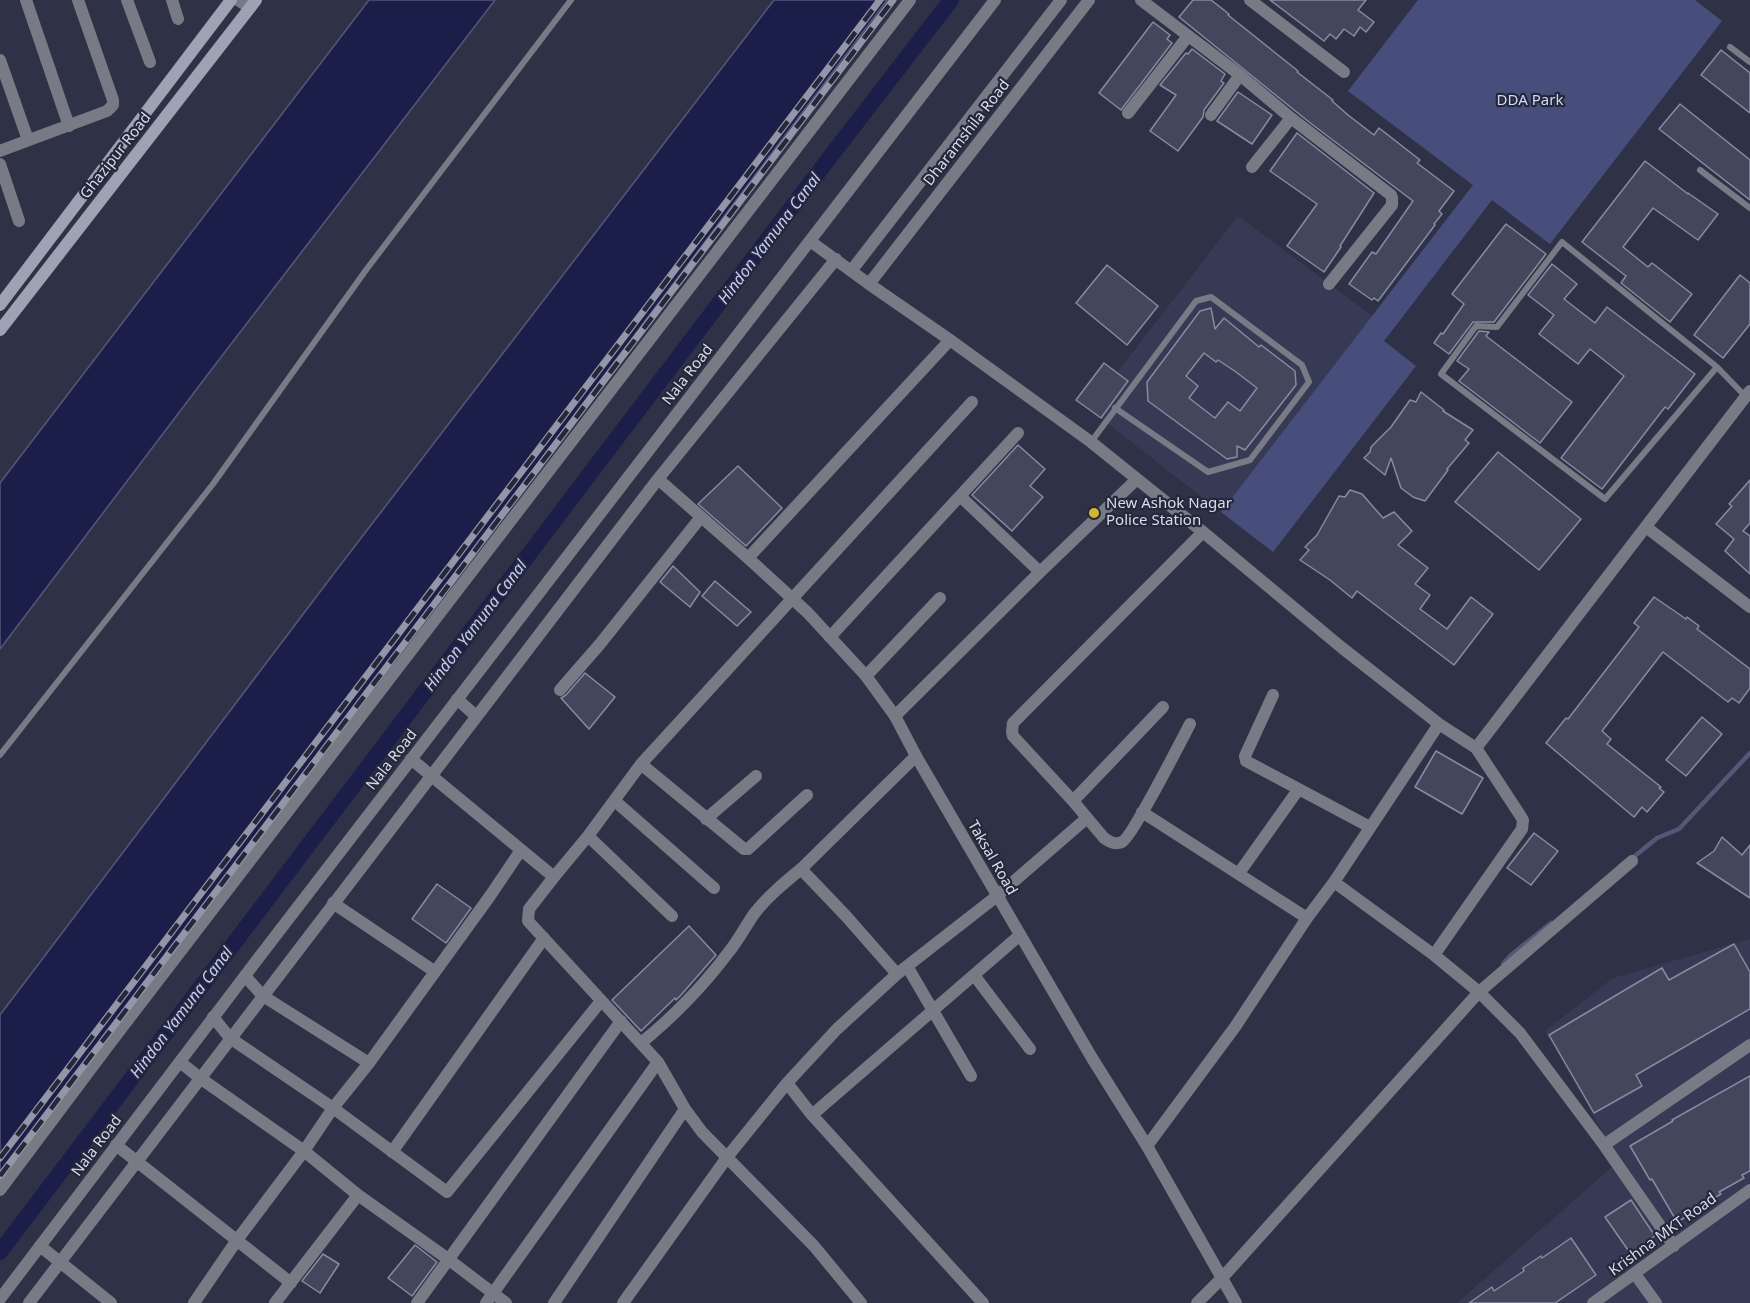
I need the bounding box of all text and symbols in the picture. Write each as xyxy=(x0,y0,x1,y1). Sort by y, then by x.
street label: Dharamshila Road xyxy=(920,76,1014,190)
park label: DDA Park xyxy=(1497,92,1563,110)
street label: Ghazipur Road xyxy=(77,109,155,203)
water label: Hindon Yamuna Canal xyxy=(714,170,826,308)
street label: Nala Road xyxy=(659,341,717,409)
place label: New Ashok Nagar Police Station xyxy=(1106,495,1232,530)
marker: New Ashok Nagar Police Station xyxy=(1087,506,1101,520)
water label: Hindon Yamuna Canal xyxy=(420,557,532,695)
street label: Nala Road xyxy=(363,726,421,794)
street label: Taksal Road xyxy=(963,818,1021,898)
water label: Hindon Yamuna Canal xyxy=(126,944,238,1082)
street label: Nala Road xyxy=(68,1112,126,1180)
street label: Krishna MKT Road xyxy=(1606,1190,1720,1280)

